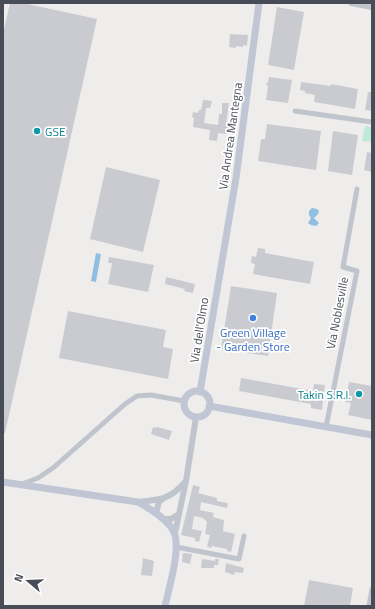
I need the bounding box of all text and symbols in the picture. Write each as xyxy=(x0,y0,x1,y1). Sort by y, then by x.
street label: Via Andrea Mantegna xyxy=(213,81,247,191)
place label: GSE xyxy=(45,122,66,141)
marker: GSE xyxy=(32,126,42,136)
street label: Via Noblesville xyxy=(321,275,353,351)
street label: Via dell'Olmo xyxy=(184,296,214,364)
marker: Green Village - Garden Store xyxy=(248,313,258,323)
place label: Green Village - Garden Store xyxy=(216,323,290,356)
place label: Takin S.R.l. xyxy=(298,385,351,404)
marker: Takin S.R.l. xyxy=(354,389,364,399)
north arrow xyxy=(8,561,48,601)
text: N xyxy=(10,572,27,584)

